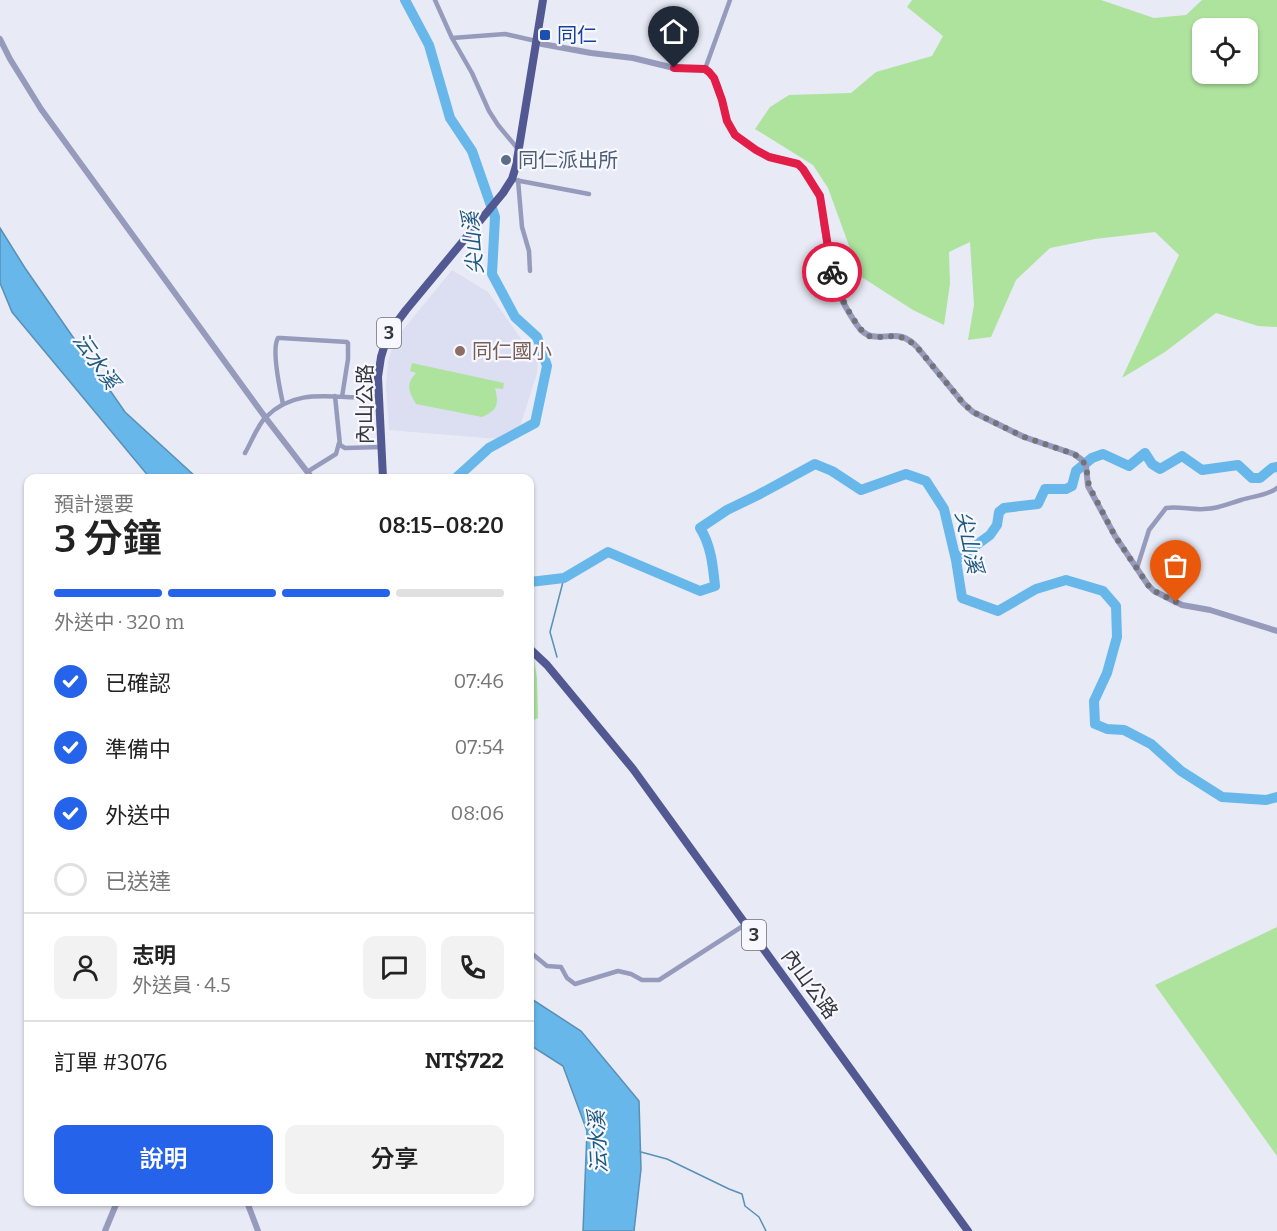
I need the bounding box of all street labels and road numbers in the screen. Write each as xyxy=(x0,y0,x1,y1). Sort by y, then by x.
road number: 3 xyxy=(377,318,401,348)
street label: 內山公路 xyxy=(353,364,377,444)
road number: 3 xyxy=(742,920,766,950)
street label: 內山公路 xyxy=(777,945,843,1023)

